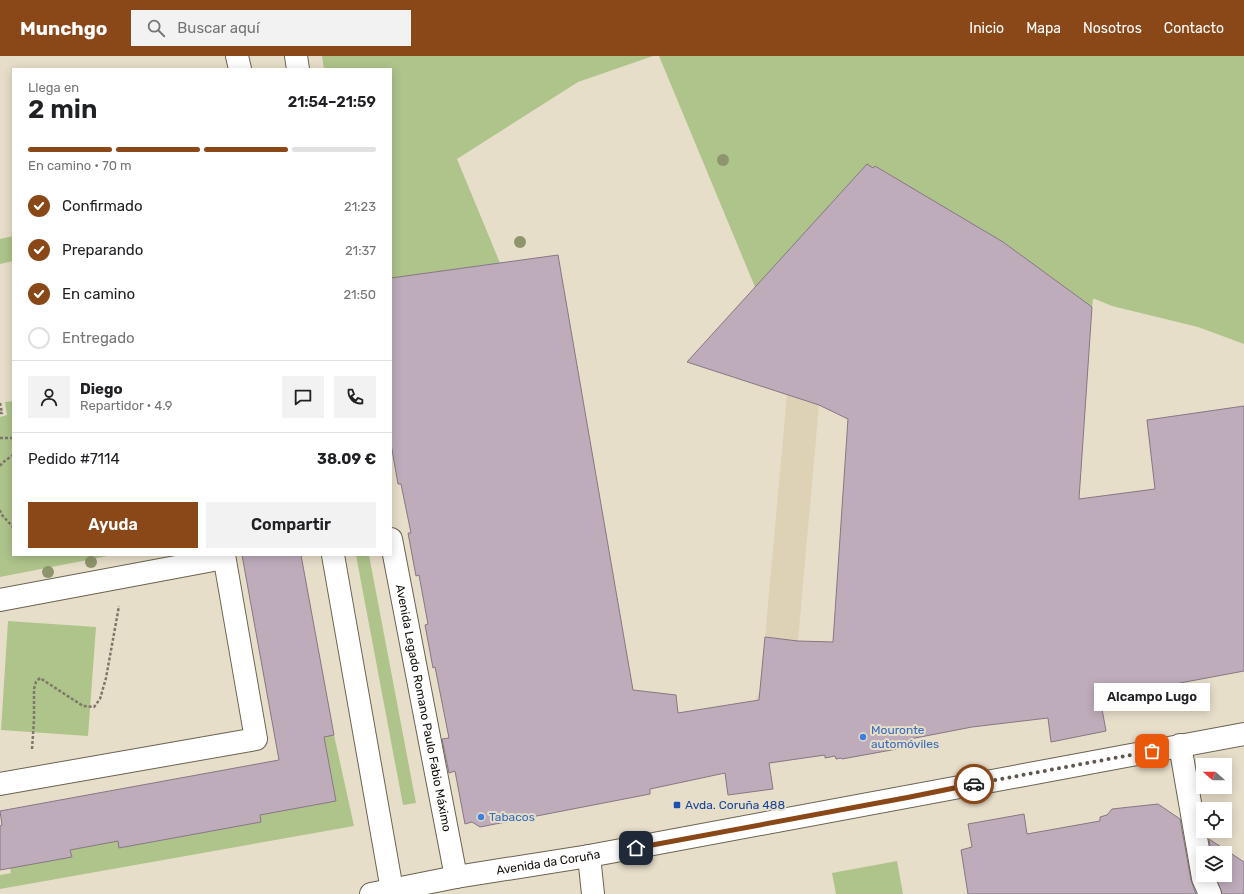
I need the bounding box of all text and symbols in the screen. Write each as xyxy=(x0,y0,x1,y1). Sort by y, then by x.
search box xyxy=(131,10,411,46)
text: Munchgo xyxy=(20,17,107,40)
icon: search xyxy=(145,17,167,39)
text: Buscar aquí xyxy=(177,19,260,37)
text: Inicio xyxy=(969,20,1004,37)
text: Mapa xyxy=(1026,20,1061,37)
text: Nosotros xyxy=(1083,20,1142,37)
text: Contacto xyxy=(1164,20,1224,37)
text: Llega en xyxy=(28,80,79,95)
text: 21:54–21:59 xyxy=(288,93,376,111)
text: 2 min xyxy=(28,94,97,125)
text: En camino · 70 m xyxy=(28,158,132,173)
icon: check xyxy=(28,195,50,217)
text: Confirmado xyxy=(62,197,143,215)
text: 21:23 xyxy=(344,199,376,214)
icon: check xyxy=(28,239,50,261)
text: Preparando xyxy=(62,241,143,259)
text: 21:37 xyxy=(345,243,376,258)
icon: check xyxy=(28,283,50,305)
text: En camino xyxy=(62,285,135,303)
text: 21:50 xyxy=(343,287,376,302)
text: Entregado xyxy=(62,329,135,347)
button: person xyxy=(28,376,70,418)
button: chat xyxy=(282,376,324,418)
button: phone xyxy=(334,376,376,418)
text: Diego xyxy=(80,380,123,398)
text: Repartidor · 4.9 xyxy=(80,398,173,413)
text: Pedido #7114 xyxy=(28,450,120,468)
text: 38.09 € xyxy=(317,450,376,468)
button: Ayuda xyxy=(28,502,198,548)
button: Compartir xyxy=(206,502,376,548)
street label: Avenida Legado Romano Paulo Fabio Máximo xyxy=(393,583,454,833)
callout: Alcampo Lugo xyxy=(1094,683,1210,711)
text: Alcampo Lugo xyxy=(1107,689,1197,704)
place label: Mouronte automóviles xyxy=(871,723,939,751)
marker: Mouronte automóviles xyxy=(858,732,868,742)
pin xyxy=(1135,734,1169,768)
icon: bag xyxy=(1141,740,1163,762)
north arrow xyxy=(1196,758,1232,794)
map controls xyxy=(1196,758,1232,882)
courier xyxy=(954,764,994,804)
icon: car xyxy=(963,773,985,795)
place label: Avda. Coruña 488 xyxy=(685,798,785,812)
marker: Avda. Coruña 488 xyxy=(672,800,682,810)
button: locate xyxy=(1196,802,1232,838)
place label: Tabacos xyxy=(489,810,535,824)
marker: Tabacos xyxy=(476,812,486,822)
pin xyxy=(619,831,653,865)
icon: home xyxy=(625,837,647,859)
button: layers xyxy=(1196,846,1232,882)
street label: Avenida da Coruña xyxy=(495,847,601,878)

